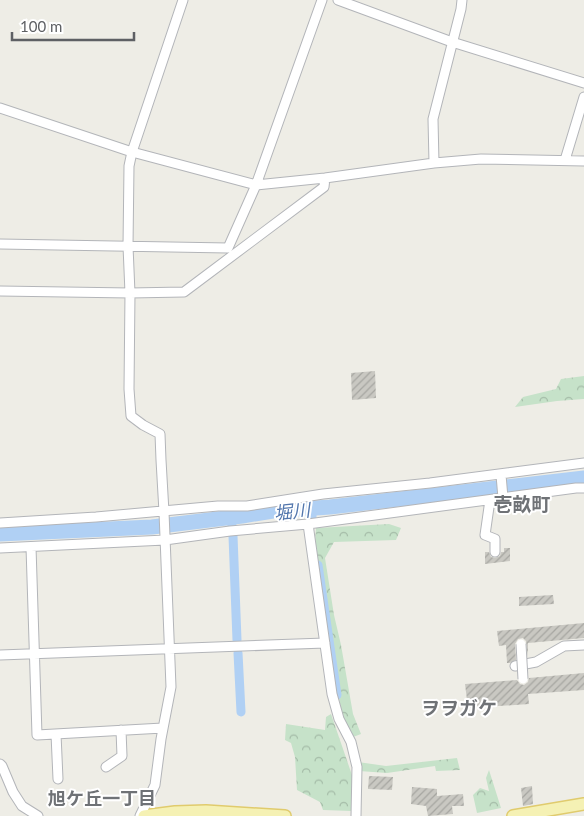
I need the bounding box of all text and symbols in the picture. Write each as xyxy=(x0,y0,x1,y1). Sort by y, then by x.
scale bar xyxy=(12,10,135,42)
text: 100 m xyxy=(20,17,62,35)
district label: 壱畝町 xyxy=(493,492,551,515)
water label: 堀川 xyxy=(273,498,313,524)
district label: ヲヲガケ xyxy=(421,696,497,719)
district label: 旭ケ丘一丁目 xyxy=(48,787,156,809)

